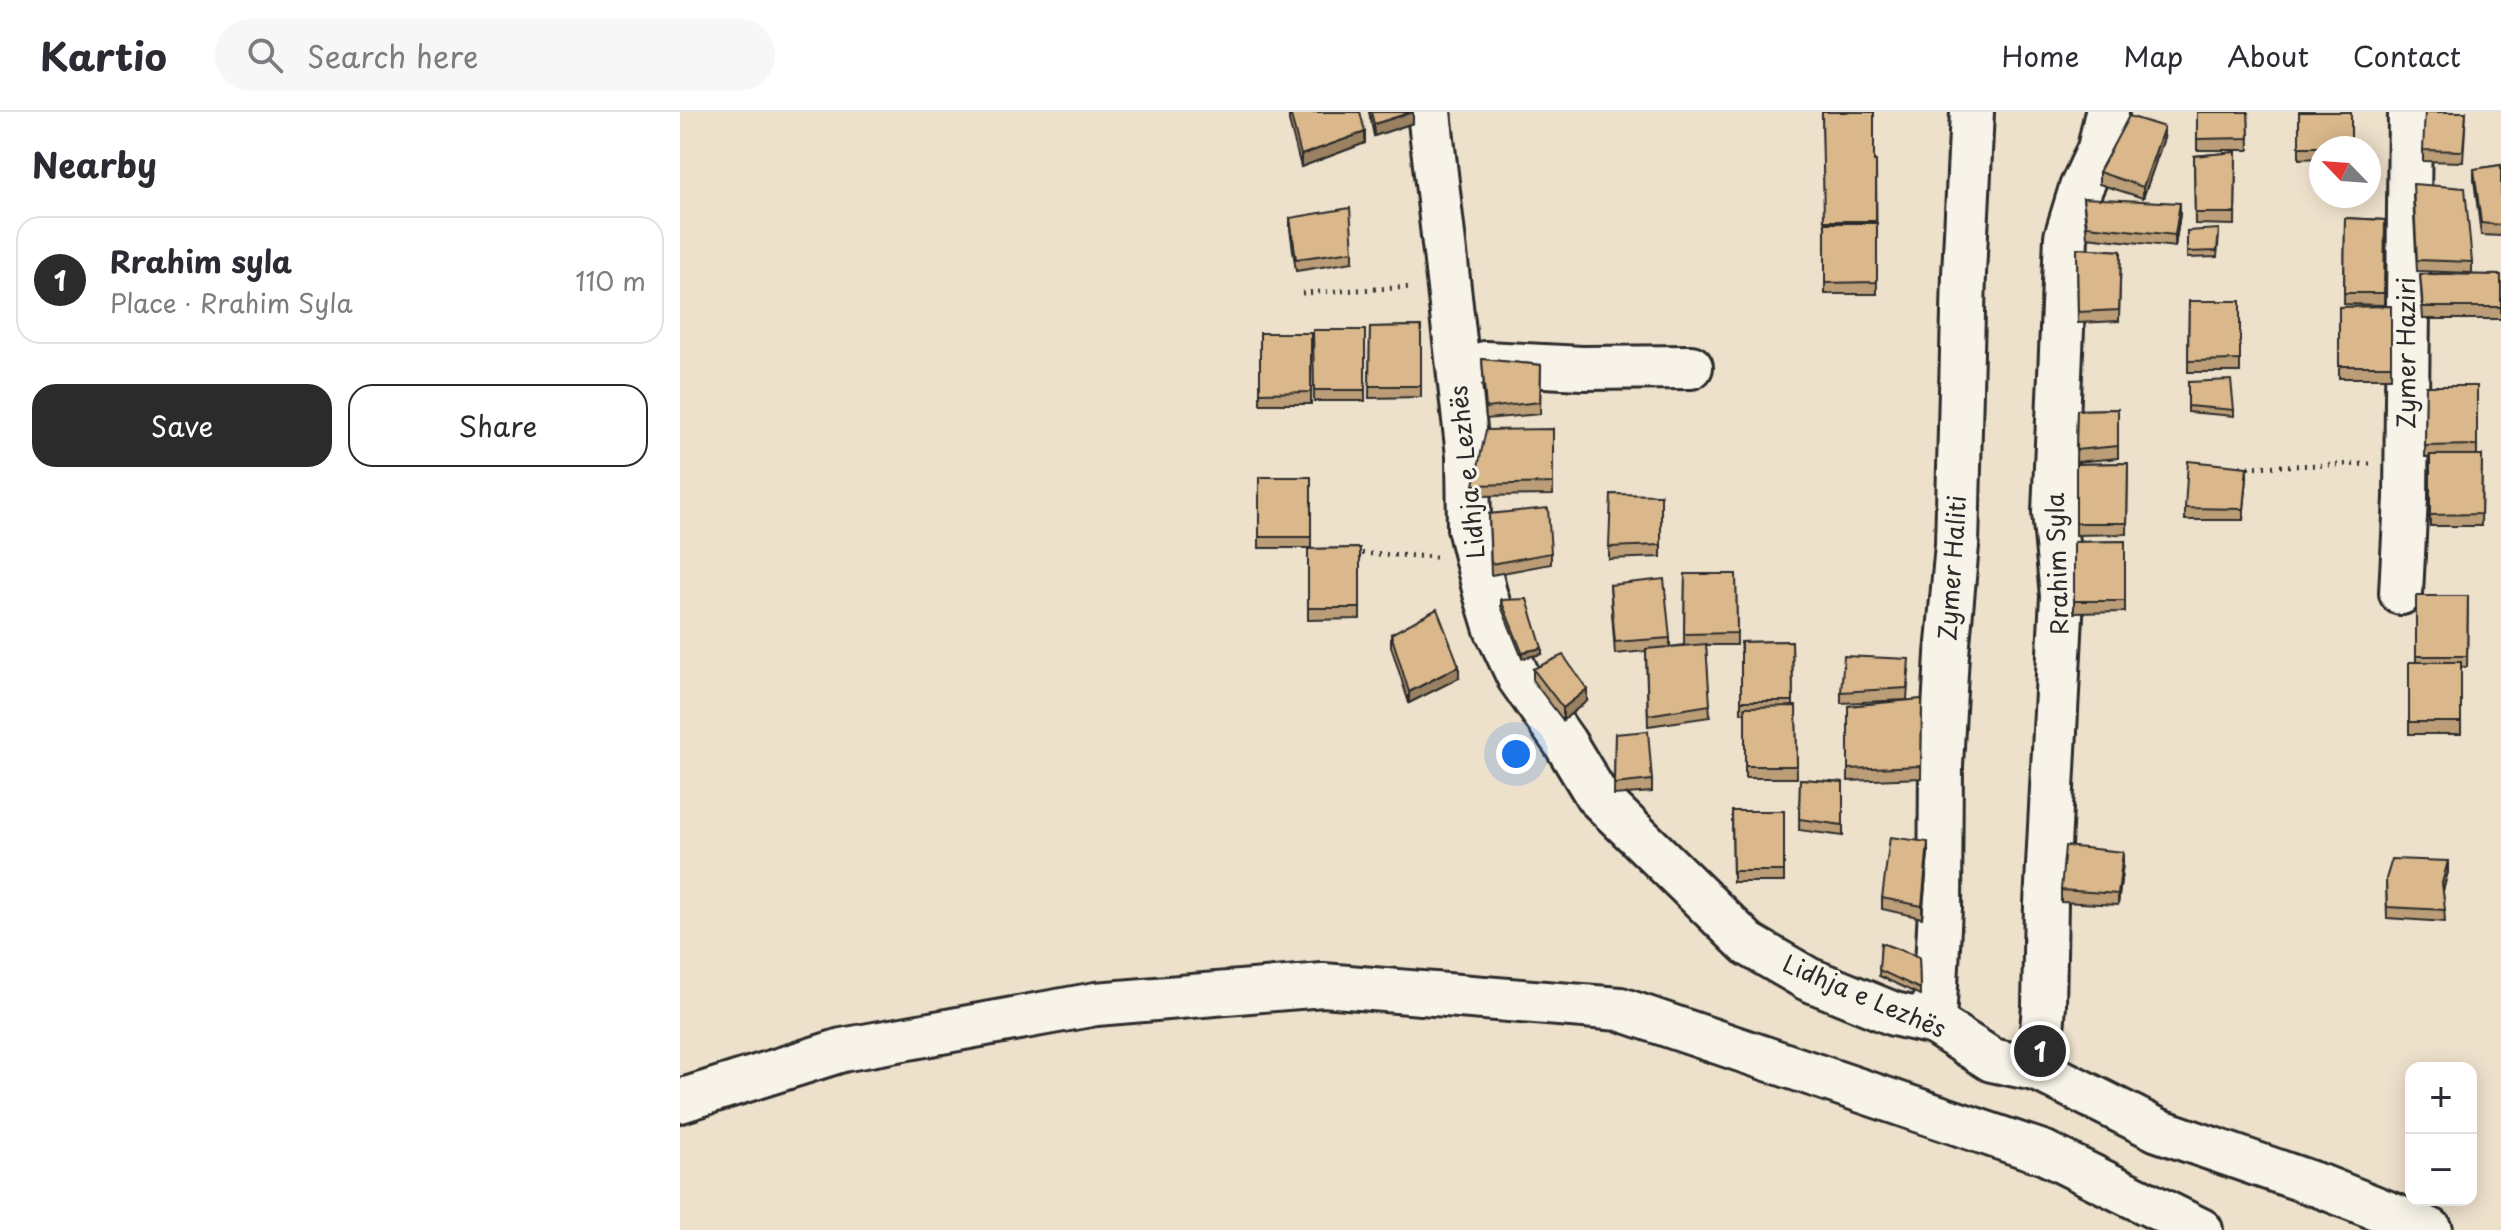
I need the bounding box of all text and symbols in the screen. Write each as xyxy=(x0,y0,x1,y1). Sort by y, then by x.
search box xyxy=(215,19,775,91)
text: Kartio xyxy=(40,27,167,84)
icon: search xyxy=(243,33,287,77)
text: Search here xyxy=(307,33,478,78)
text: Home xyxy=(2001,34,2079,77)
text: Map xyxy=(2123,34,2183,77)
text: About xyxy=(2227,34,2309,77)
text: Contact xyxy=(2353,34,2461,77)
north arrow xyxy=(2309,136,2381,208)
text: Nearby xyxy=(32,138,157,190)
text: Rrahim syla xyxy=(110,238,292,283)
text: 1 xyxy=(54,261,66,300)
text: 110 m xyxy=(575,261,646,300)
street label: Zymer Haziri xyxy=(2387,277,2423,429)
text: Place · Rrahim Syla xyxy=(110,283,353,322)
button: Save xyxy=(32,384,332,467)
button: Share xyxy=(348,384,648,467)
street label: Lidhja e Lezhës xyxy=(1439,384,1493,561)
street label: Rrahim Syla xyxy=(2036,492,2076,636)
street label: Zymer Haliti xyxy=(1928,494,1974,642)
your location xyxy=(1496,734,1536,774)
street label: Lidhja e Lezhës xyxy=(1778,945,1952,1046)
pin: 1 xyxy=(2014,1021,2066,1081)
map controls xyxy=(2405,1062,2477,1206)
button: + xyxy=(2405,1062,2477,1134)
button: − xyxy=(2405,1134,2477,1206)

